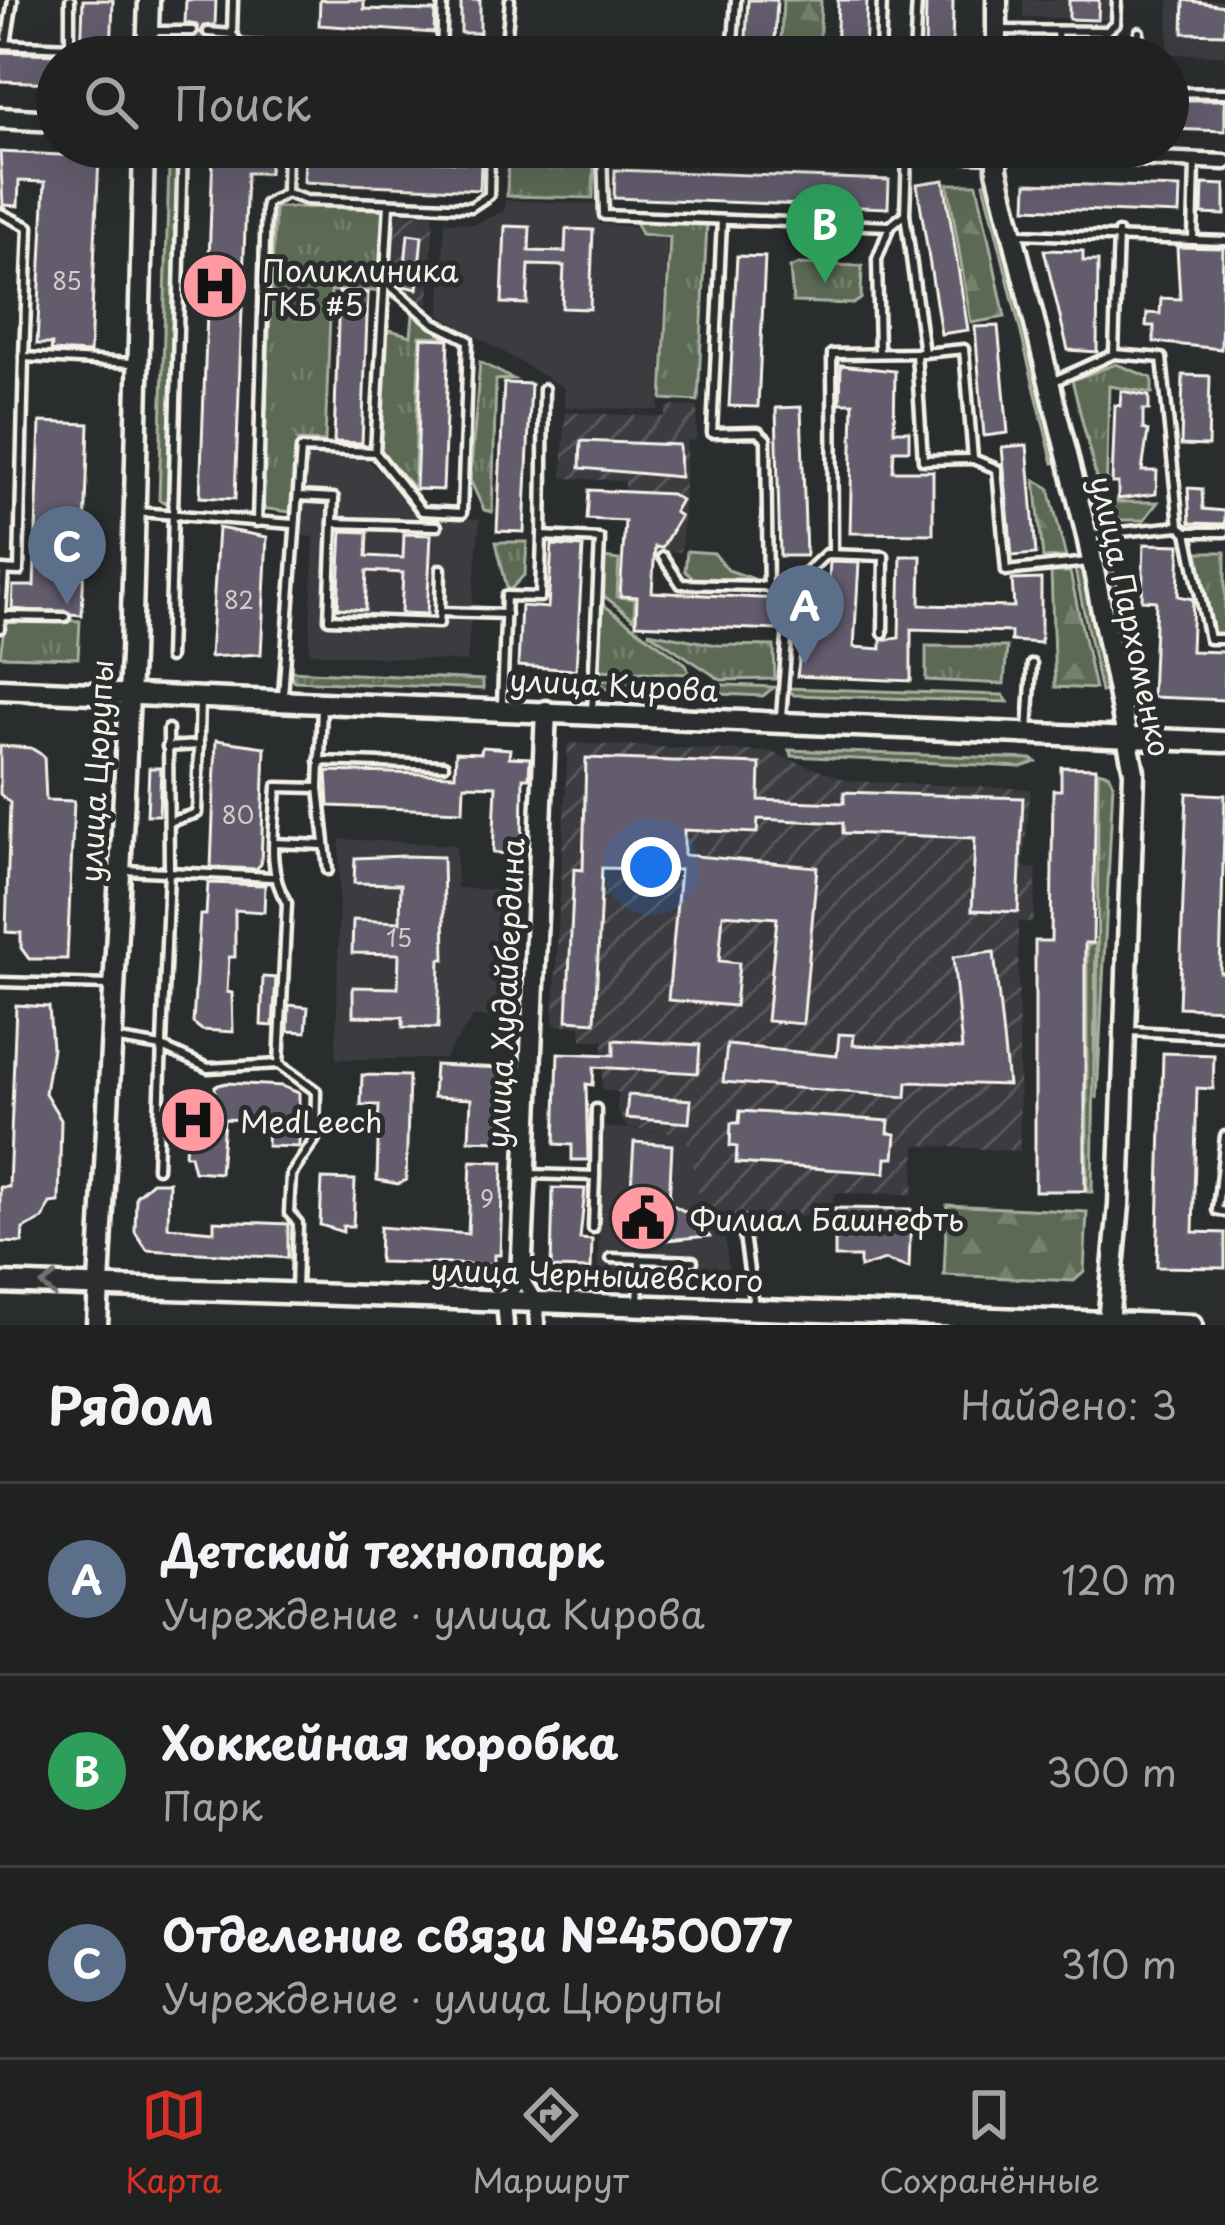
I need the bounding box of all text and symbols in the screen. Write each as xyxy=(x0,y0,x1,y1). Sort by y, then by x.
search box xyxy=(36,36,1189,168)
text: Поиск xyxy=(174,68,311,136)
icon: search xyxy=(78,69,144,135)
pin: B xyxy=(786,184,864,283)
place label: Поликлиника ГКБ #5 xyxy=(262,247,459,326)
hospital icon: Поликлиника ГКБ #5 xyxy=(180,251,250,321)
house number: 85 xyxy=(52,262,82,298)
street label: улица Пархоменко xyxy=(1080,472,1184,760)
pin: C xyxy=(28,506,106,605)
pin: A xyxy=(766,565,844,664)
house number: 82 xyxy=(224,581,254,617)
street label: улица Кирова xyxy=(509,656,720,712)
street label: улица Цюрупы xyxy=(67,658,123,884)
house number: 80 xyxy=(222,796,254,832)
street label: улица Худайбердина xyxy=(473,837,535,1149)
your location xyxy=(621,837,681,897)
house number: 15 xyxy=(386,919,412,955)
hospital icon: MedLeech xyxy=(158,1085,228,1155)
place label: MedLeech xyxy=(240,1098,382,1143)
house number: 9 xyxy=(480,1180,494,1216)
public building icon: Филиал Башнефть xyxy=(608,1183,678,1253)
place label: Филиал Башнефть xyxy=(690,1196,964,1241)
street label: улица Чернышевского xyxy=(430,1246,764,1302)
one-way arrow xyxy=(39,1272,58,1298)
text: Рядом xyxy=(48,1365,214,1442)
text: Найдено: 3 xyxy=(960,1374,1177,1433)
text: Детский технопарк xyxy=(162,1515,604,1583)
text: A xyxy=(72,1549,102,1608)
text: 120 m xyxy=(1061,1549,1177,1608)
text: Учреждение · улица Кирова xyxy=(162,1583,705,1642)
text: Хоккейная коробка xyxy=(162,1707,619,1775)
text: B xyxy=(74,1741,100,1800)
text: 300 m xyxy=(1046,1741,1177,1800)
text: Парк xyxy=(162,1775,263,1834)
text: Отделение связи №450077 xyxy=(162,1899,792,1967)
text: C xyxy=(72,1933,102,1992)
text: 310 m xyxy=(1060,1933,1177,1992)
text: Учреждение · улица Цюрупы xyxy=(162,1967,723,2026)
tab: Карта xyxy=(125,2082,222,2204)
tab: Маршрут xyxy=(473,2082,629,2204)
tab: Сохранённые xyxy=(879,2082,1100,2204)

